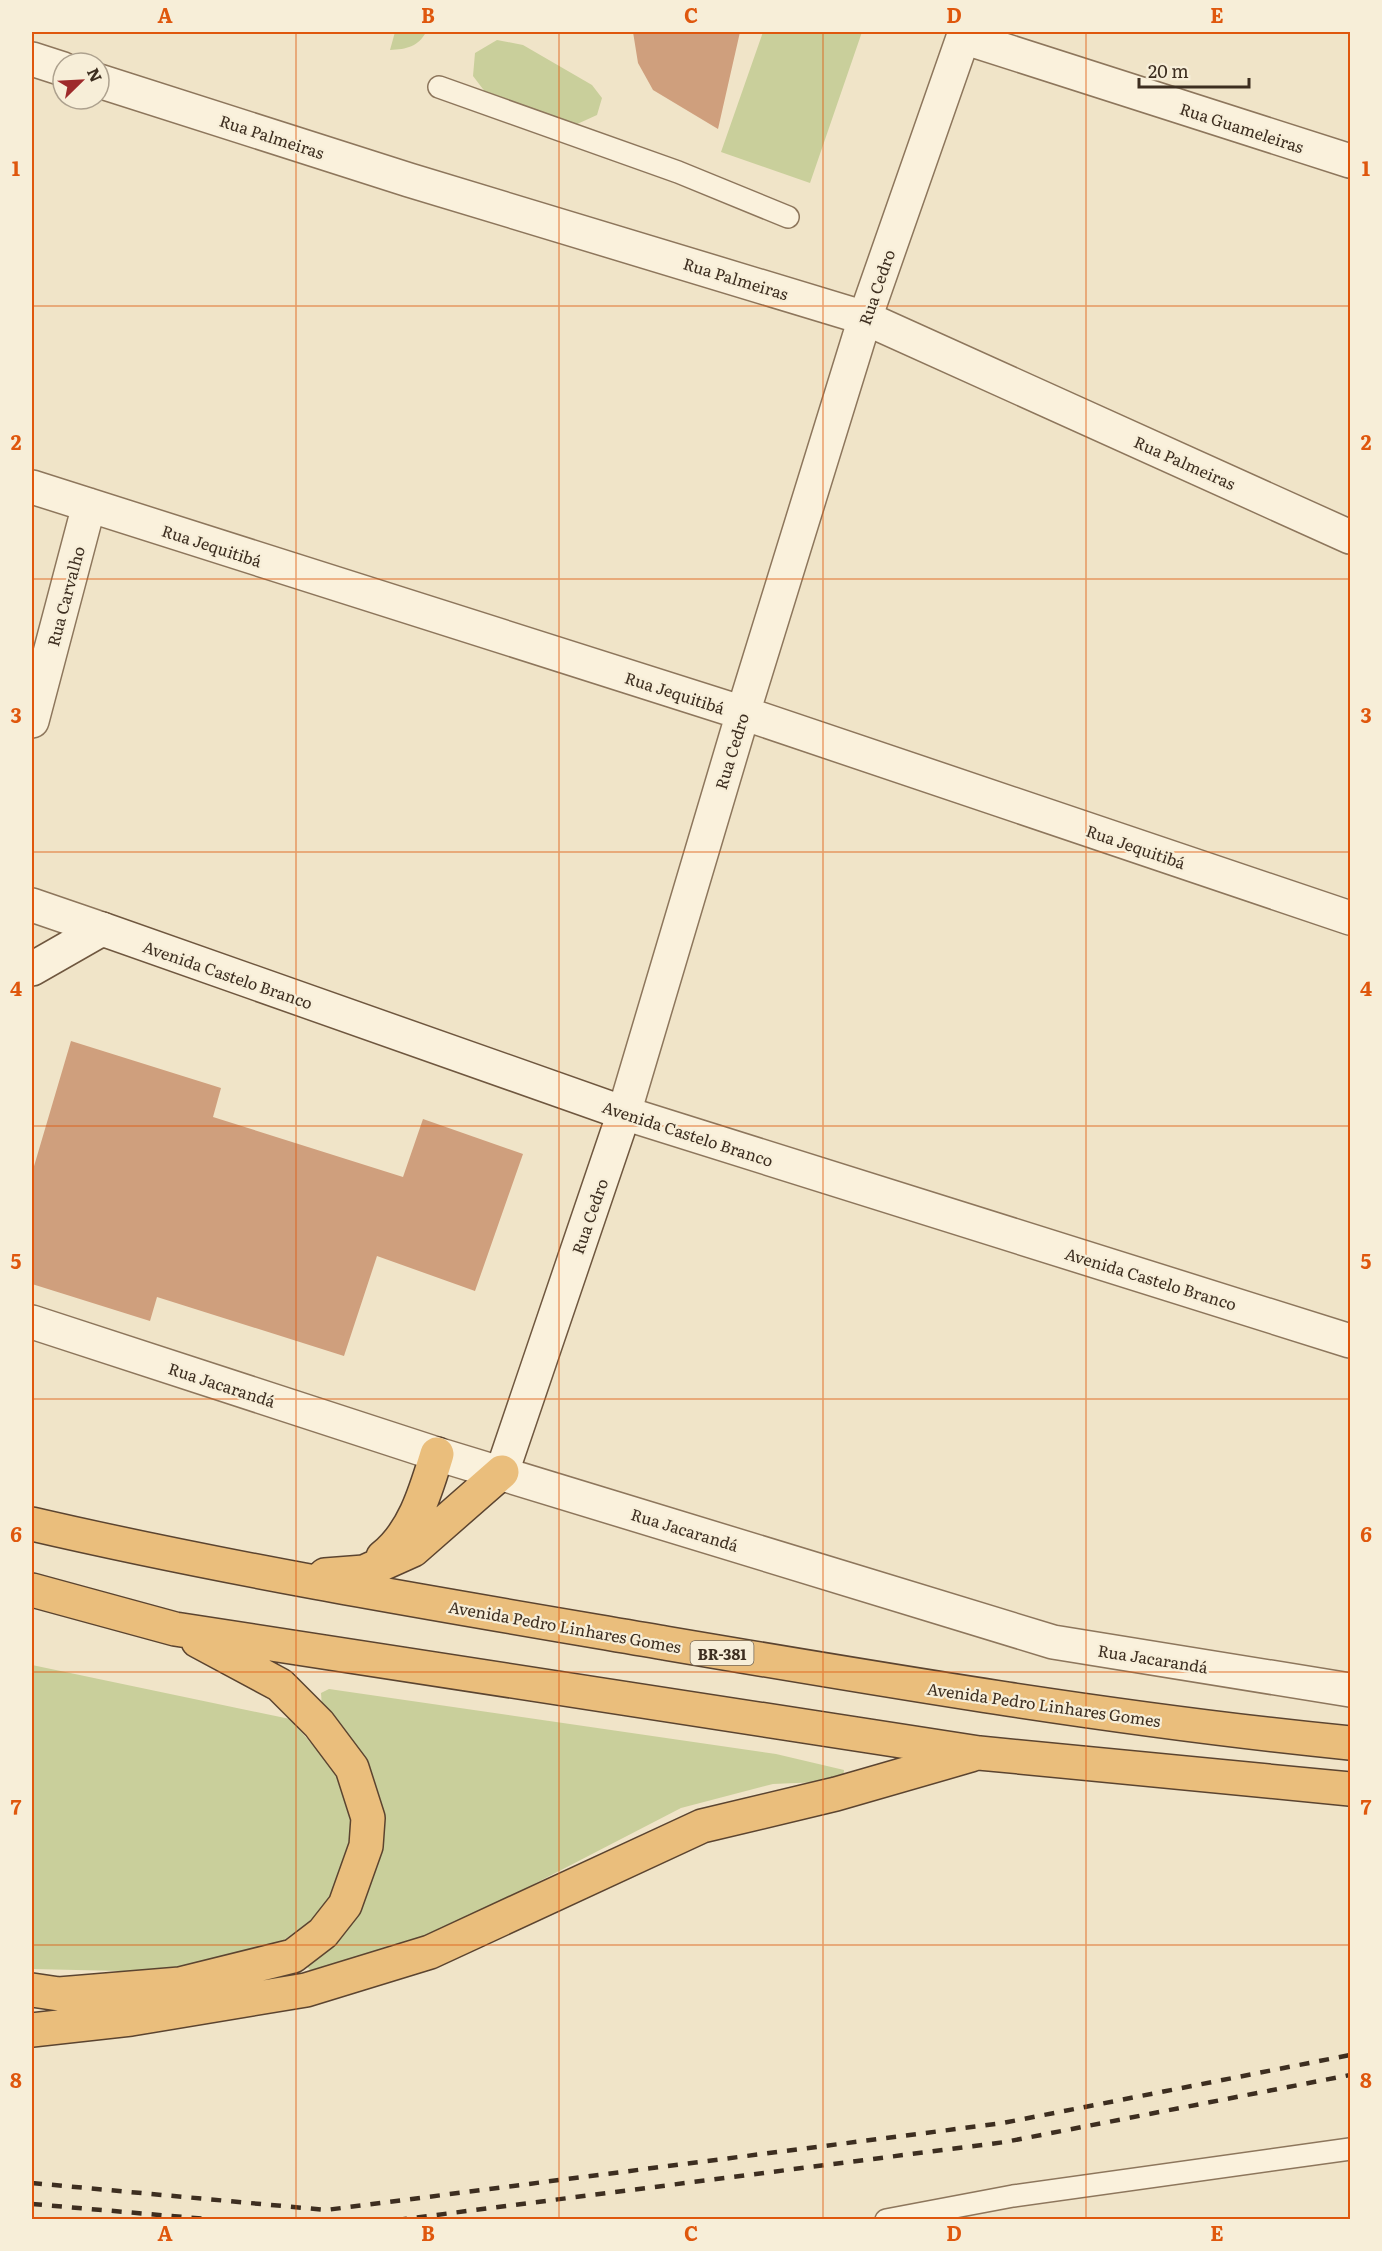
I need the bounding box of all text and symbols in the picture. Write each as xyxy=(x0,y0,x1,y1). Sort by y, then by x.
text: A xyxy=(157,0,173,29)
text: B xyxy=(421,0,435,29)
text: C xyxy=(684,0,698,29)
text: D xyxy=(946,0,962,29)
text: E xyxy=(1210,0,1224,29)
north arrow xyxy=(51,51,111,111)
scale bar xyxy=(1139,51,1248,89)
text: 20 m xyxy=(1148,57,1189,84)
text: N xyxy=(82,63,109,86)
street label: Rua Guameleiras xyxy=(1177,96,1307,158)
street label: Rua Palmeiras xyxy=(217,108,327,164)
text: 1 xyxy=(12,152,20,182)
text: 1 xyxy=(1362,152,1370,182)
street label: Rua Cedro xyxy=(852,246,900,328)
street label: Rua Palmeiras xyxy=(681,251,791,305)
text: 2 xyxy=(11,426,22,456)
text: 2 xyxy=(1361,426,1372,456)
street label: Rua Palmeiras xyxy=(1130,429,1240,495)
street label: Rua Jequitibá xyxy=(159,518,265,573)
street label: Rua Carvalho xyxy=(40,543,90,649)
street label: Rua Jequitibá xyxy=(622,665,728,720)
text: 3 xyxy=(10,699,22,729)
text: 3 xyxy=(1360,699,1372,729)
street label: Rua Cedro xyxy=(708,710,754,792)
street label: Rua Jequitibá xyxy=(1083,818,1189,874)
street label: Avenida Castelo Branco xyxy=(140,934,316,1014)
text: 4 xyxy=(10,972,22,1002)
text: 4 xyxy=(1360,972,1372,1002)
street label: Avenida Castelo Branco xyxy=(600,1094,776,1172)
street label: Rua Cedro xyxy=(565,1175,613,1257)
street label: Avenida Castelo Branco xyxy=(1062,1240,1240,1316)
text: 5 xyxy=(11,1245,22,1275)
text: 5 xyxy=(1361,1245,1372,1275)
street label: Rua Jacarandá xyxy=(165,1355,279,1413)
street label: Rua Jacarandá xyxy=(628,1501,742,1557)
text: 6 xyxy=(10,1518,22,1548)
text: 6 xyxy=(1360,1518,1372,1548)
street label: Avenida Pedro Linhares Gomes xyxy=(447,1594,683,1658)
street label: Rua Jacarandá xyxy=(1096,1637,1210,1679)
road number: BR-381 xyxy=(690,1641,754,1665)
street label: Avenida Pedro Linhares Gomes xyxy=(926,1676,1162,1732)
text: 7 xyxy=(11,1791,22,1821)
text: 7 xyxy=(1361,1791,1372,1821)
text: 8 xyxy=(10,2064,22,2094)
text: 8 xyxy=(1360,2064,1372,2094)
text: A xyxy=(157,2217,173,2247)
text: B xyxy=(421,2217,435,2247)
text: C xyxy=(684,2217,698,2247)
text: D xyxy=(946,2217,962,2247)
text: E xyxy=(1210,2217,1224,2247)

